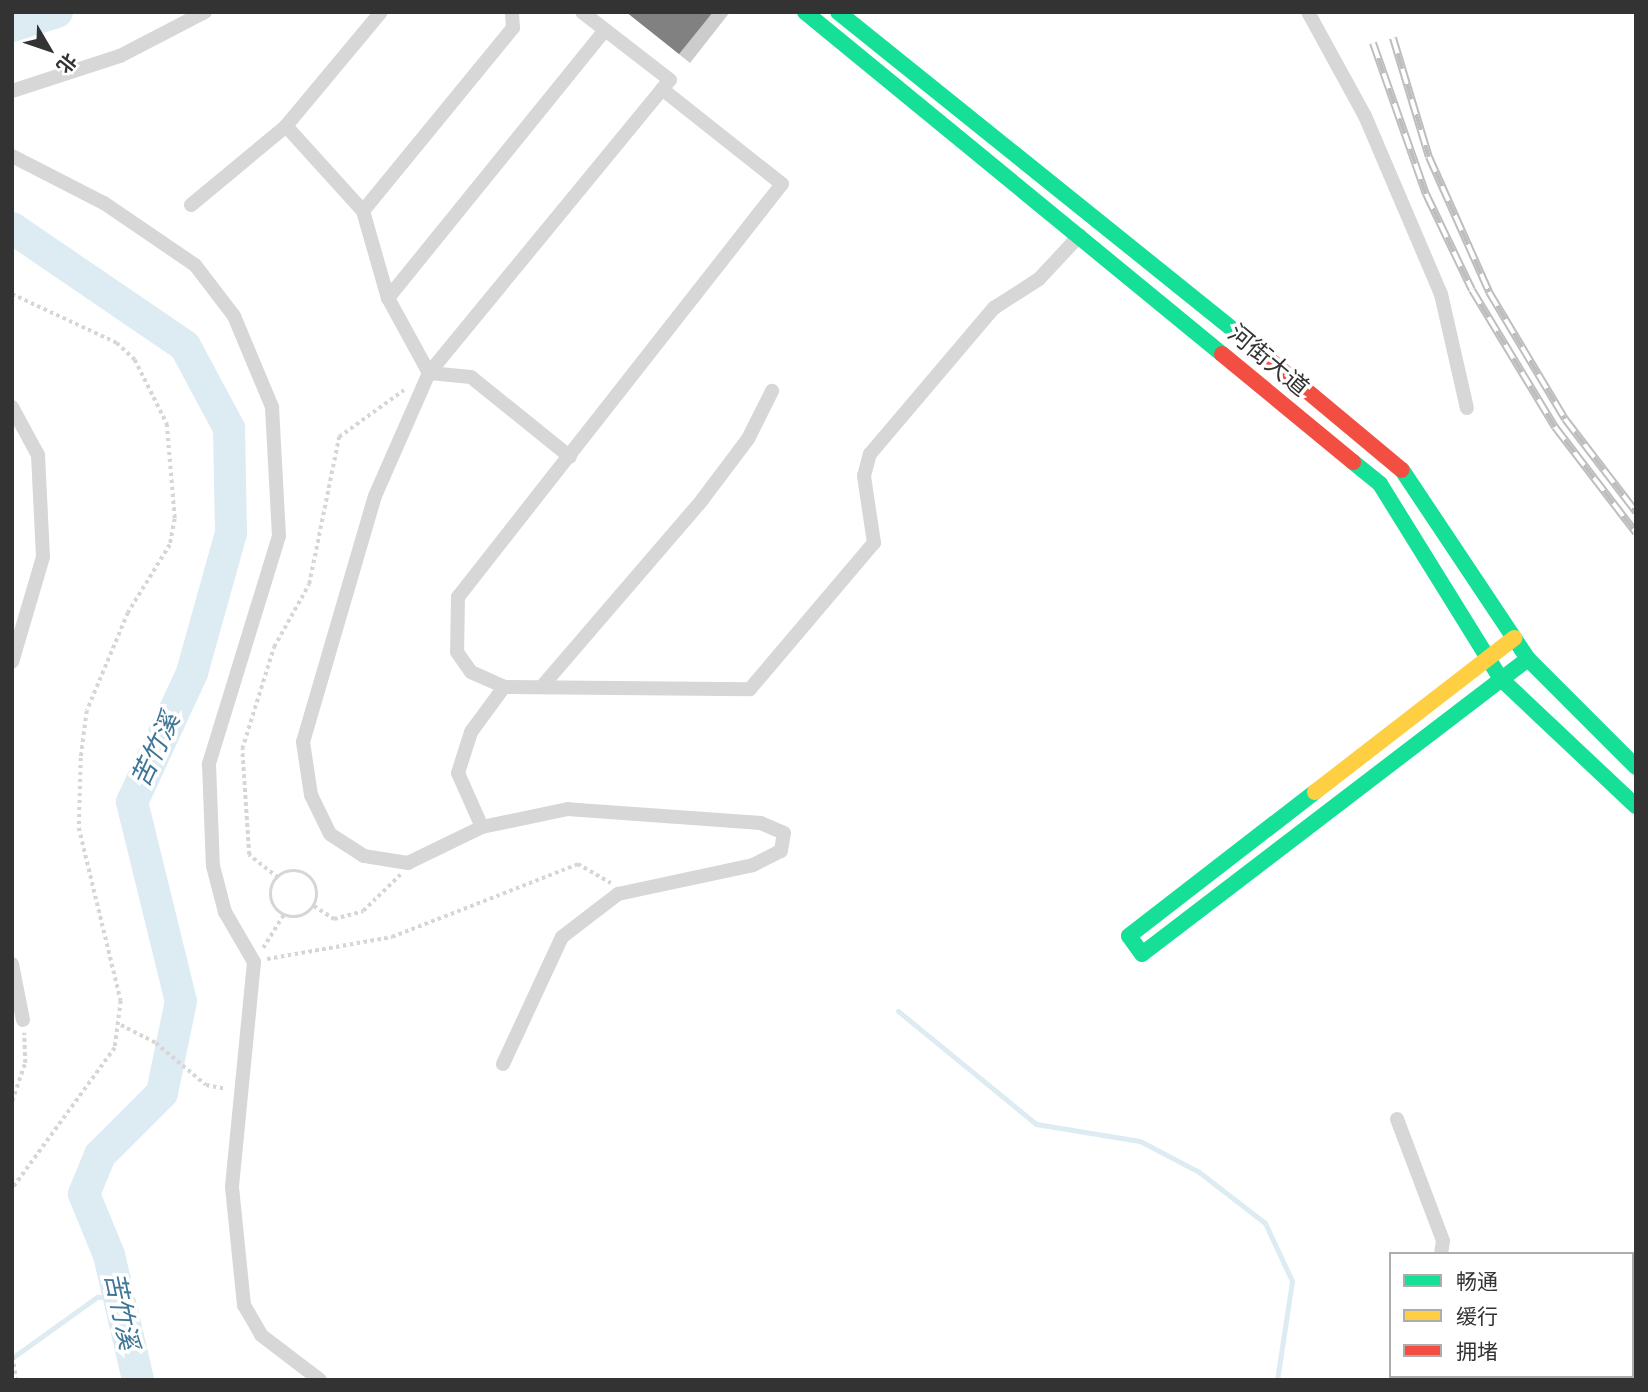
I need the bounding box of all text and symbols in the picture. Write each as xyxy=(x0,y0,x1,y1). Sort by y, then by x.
north arrow xyxy=(14,14,84,84)
text: 北 xyxy=(49,47,82,78)
street label: 河街大道 xyxy=(1222,319,1314,403)
water label: 苦竹溪 xyxy=(125,708,187,792)
legend xyxy=(1389,1252,1634,1378)
text: 畅通 xyxy=(1456,1267,1498,1297)
water label: 苦竹溪 xyxy=(98,1270,144,1352)
text: 缓行 xyxy=(1456,1302,1498,1332)
text: 拥堵 xyxy=(1456,1337,1498,1367)

